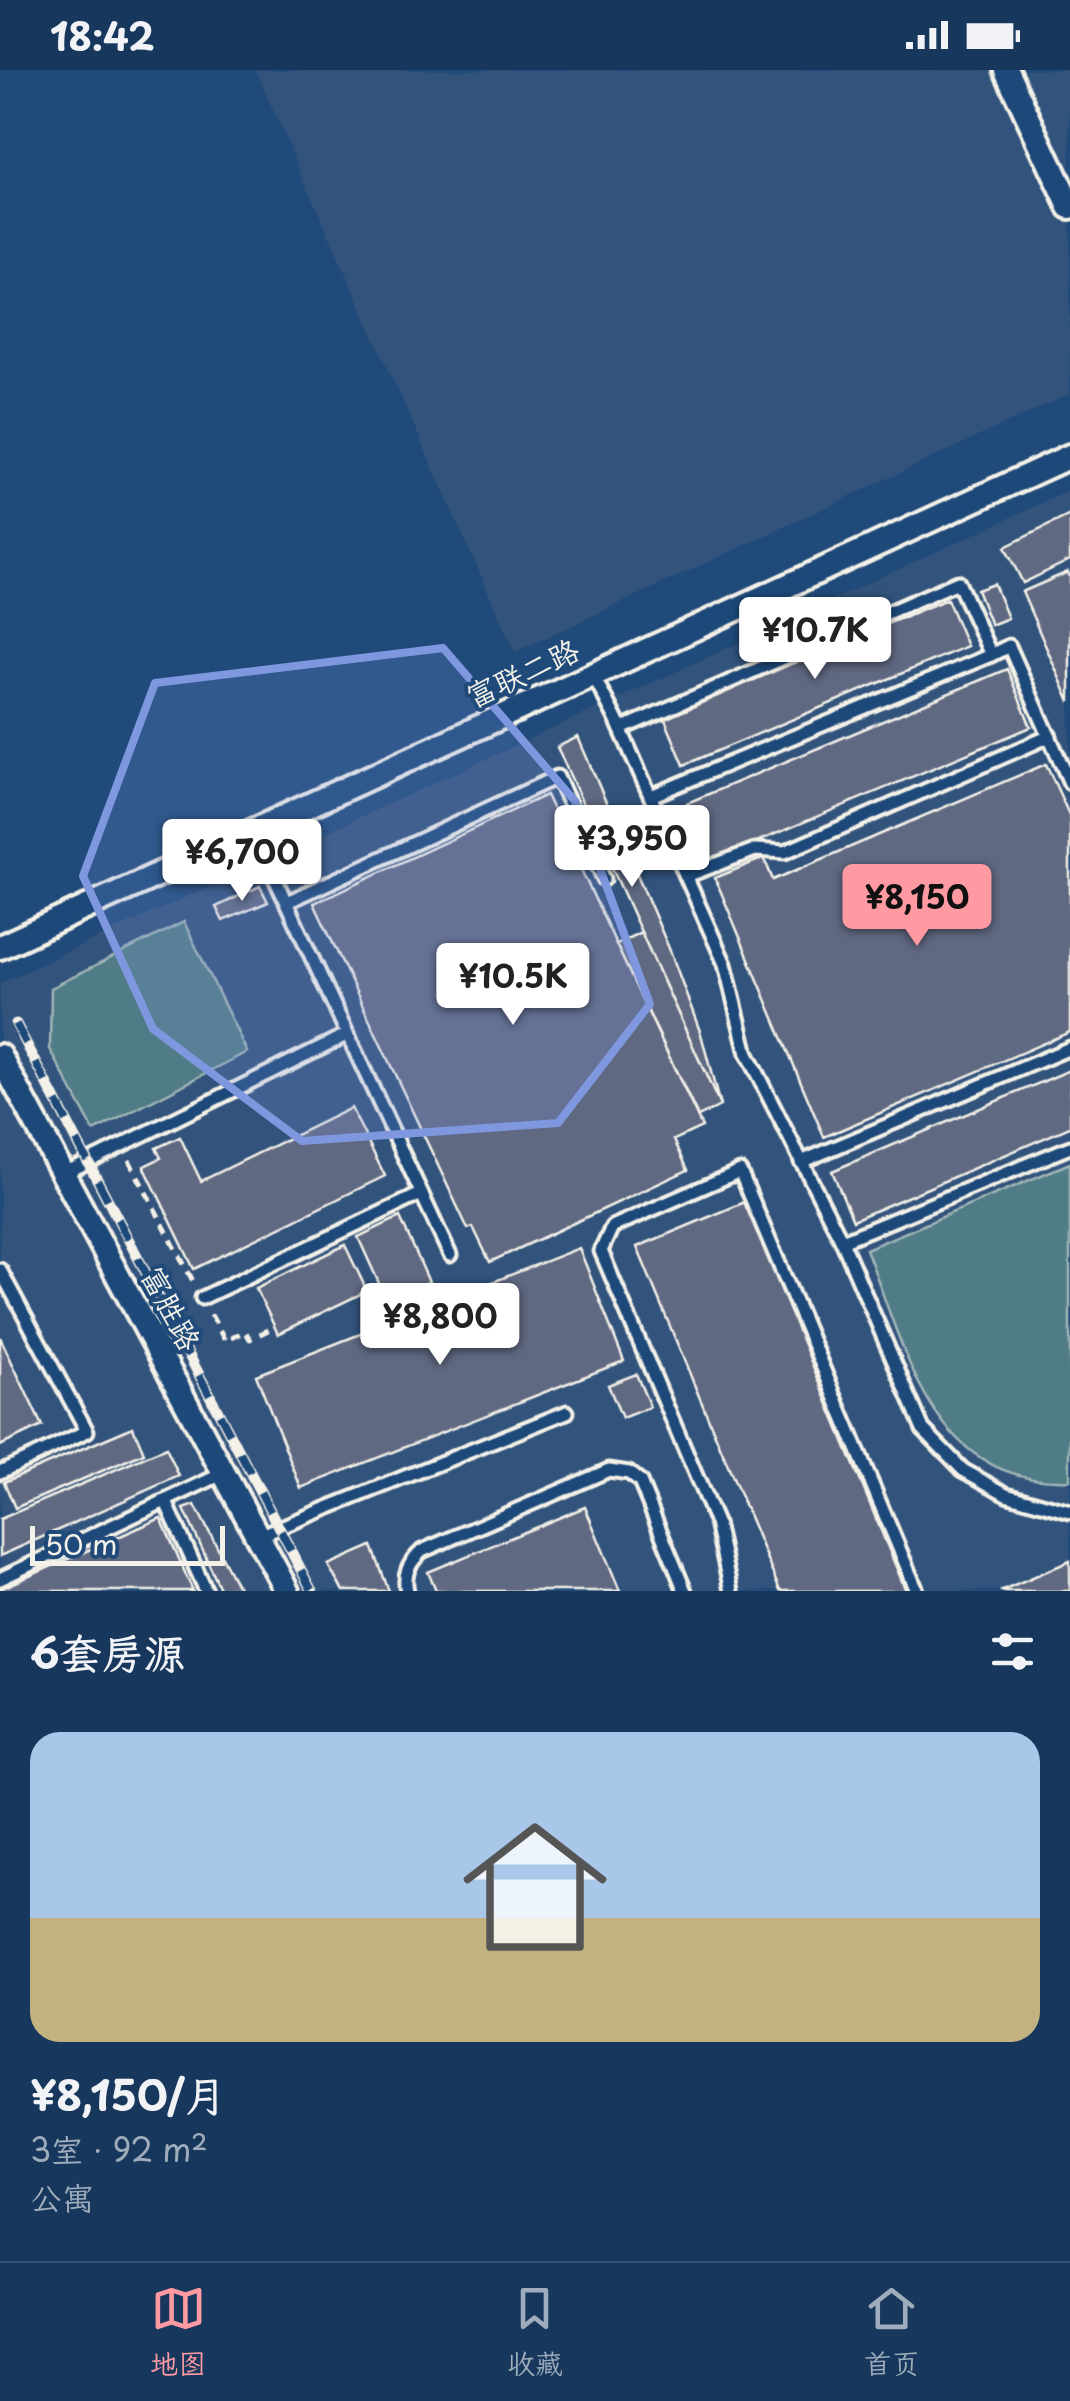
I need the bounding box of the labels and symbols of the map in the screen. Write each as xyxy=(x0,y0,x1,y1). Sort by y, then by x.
pin: ¥10.7K xyxy=(734,597,896,682)
street label: 富联二路 xyxy=(458,626,586,717)
pin: ¥3,950 xyxy=(551,805,713,890)
pin: ¥6,700 xyxy=(161,819,323,904)
pin: ¥8,150 xyxy=(836,864,998,949)
pin: ¥10.5K xyxy=(432,943,594,1028)
street label: 富胜路 xyxy=(131,1258,213,1358)
pin: ¥8,800 xyxy=(359,1283,521,1368)
scale bar xyxy=(30,1521,225,1566)

